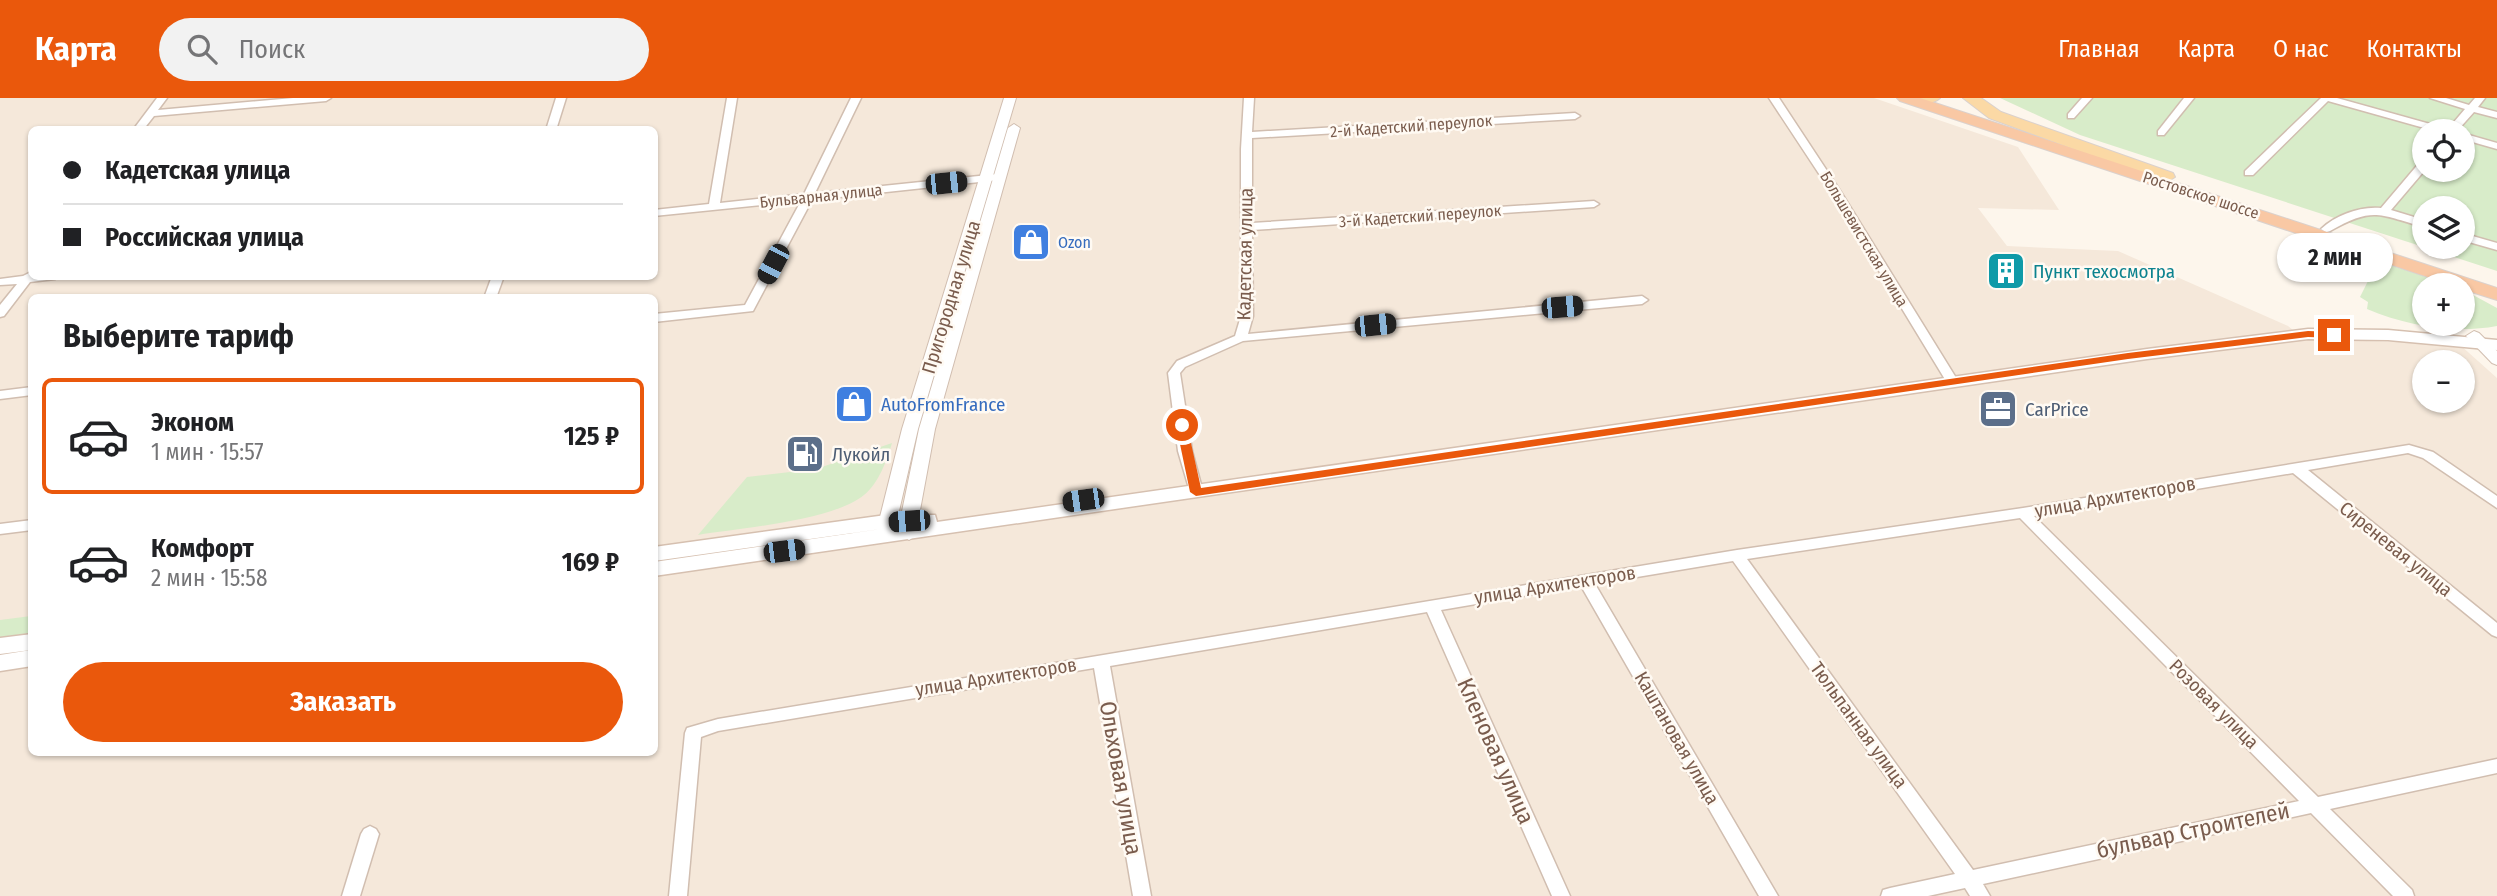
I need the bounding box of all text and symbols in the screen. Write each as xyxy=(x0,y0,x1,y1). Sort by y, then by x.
search box xyxy=(159,18,649,81)
text: Карта xyxy=(35,29,117,69)
icon: search xyxy=(183,30,221,68)
text: Поиск xyxy=(239,34,305,65)
text: Главная xyxy=(2058,35,2140,63)
text: Карта xyxy=(2178,35,2235,63)
text: О нас xyxy=(2273,35,2328,63)
text: Контакты xyxy=(2366,35,2462,63)
street label: 2-й Кадетский переулок xyxy=(1329,111,1493,141)
map controls xyxy=(2412,119,2475,413)
button: locate xyxy=(2412,119,2475,182)
text: Кадетская улица xyxy=(105,155,290,186)
street label: Ростовское шоссе xyxy=(2141,167,2261,223)
street label: Большевистская улица xyxy=(1816,168,1912,310)
car xyxy=(925,170,968,196)
street label: Бульварная улица xyxy=(759,180,883,212)
street label: Кадетская улица xyxy=(1232,188,1258,320)
button: layers xyxy=(2412,196,2475,259)
street label: 3-й Кадетский переулок xyxy=(1338,201,1502,231)
street label: Пригородная улица xyxy=(917,218,985,376)
shop icon: Ozon xyxy=(1010,221,1052,263)
text: Российская улица xyxy=(105,222,304,253)
place label: Ozon xyxy=(1058,233,1091,252)
callout: 2 мин xyxy=(2276,233,2392,282)
car xyxy=(754,241,793,287)
text: 2 мин xyxy=(2308,243,2362,271)
building icon: Пункт техосмотра xyxy=(1985,250,2027,292)
place label: Пункт техосмотра xyxy=(2033,260,2175,283)
button: + xyxy=(2412,273,2475,336)
car xyxy=(1541,295,1584,319)
car xyxy=(1354,312,1397,338)
text: Выберите тариф xyxy=(63,317,294,355)
route end xyxy=(2318,319,2350,351)
button: − xyxy=(2412,350,2475,413)
shop icon: AutoFromFrance xyxy=(833,383,875,425)
office icon: CarPrice xyxy=(1977,388,2019,430)
place label: AutoFromFrance xyxy=(881,393,1005,416)
place label: CarPrice xyxy=(2025,398,2089,421)
icon: car xyxy=(67,405,130,468)
text: Эконом xyxy=(151,407,234,438)
route start xyxy=(1166,409,1198,441)
text: 125 ₽ xyxy=(564,421,619,452)
fuel station icon: Лукойл xyxy=(784,433,826,475)
text: 1 мин · 15:57 xyxy=(151,438,264,466)
place label: Лукойл xyxy=(832,443,890,466)
street label: улица Архитекторов xyxy=(2033,472,2197,522)
car xyxy=(1061,487,1106,513)
street label: Сиреневая улица xyxy=(2335,496,2457,602)
car xyxy=(888,509,931,533)
icon: car xyxy=(67,531,130,594)
text: Комфорт xyxy=(151,533,254,564)
car xyxy=(762,538,807,564)
text: 169 ₽ xyxy=(562,547,619,578)
street label: улица Архитекторов xyxy=(1473,561,1637,609)
text: 2 мин · 15:58 xyxy=(151,564,267,592)
street label: улица Архитекторов xyxy=(914,653,1078,701)
street label: Розовая улица xyxy=(2164,654,2264,754)
street label: Тюльпанная улица xyxy=(1805,657,1913,793)
button: Заказать xyxy=(63,662,623,742)
street label: Каштановая улица xyxy=(1630,667,1724,809)
street label: Кленовая улица xyxy=(1451,674,1541,828)
street label: Ольховая улица xyxy=(1094,699,1148,857)
street label: бульвар Строителей xyxy=(2094,796,2292,864)

